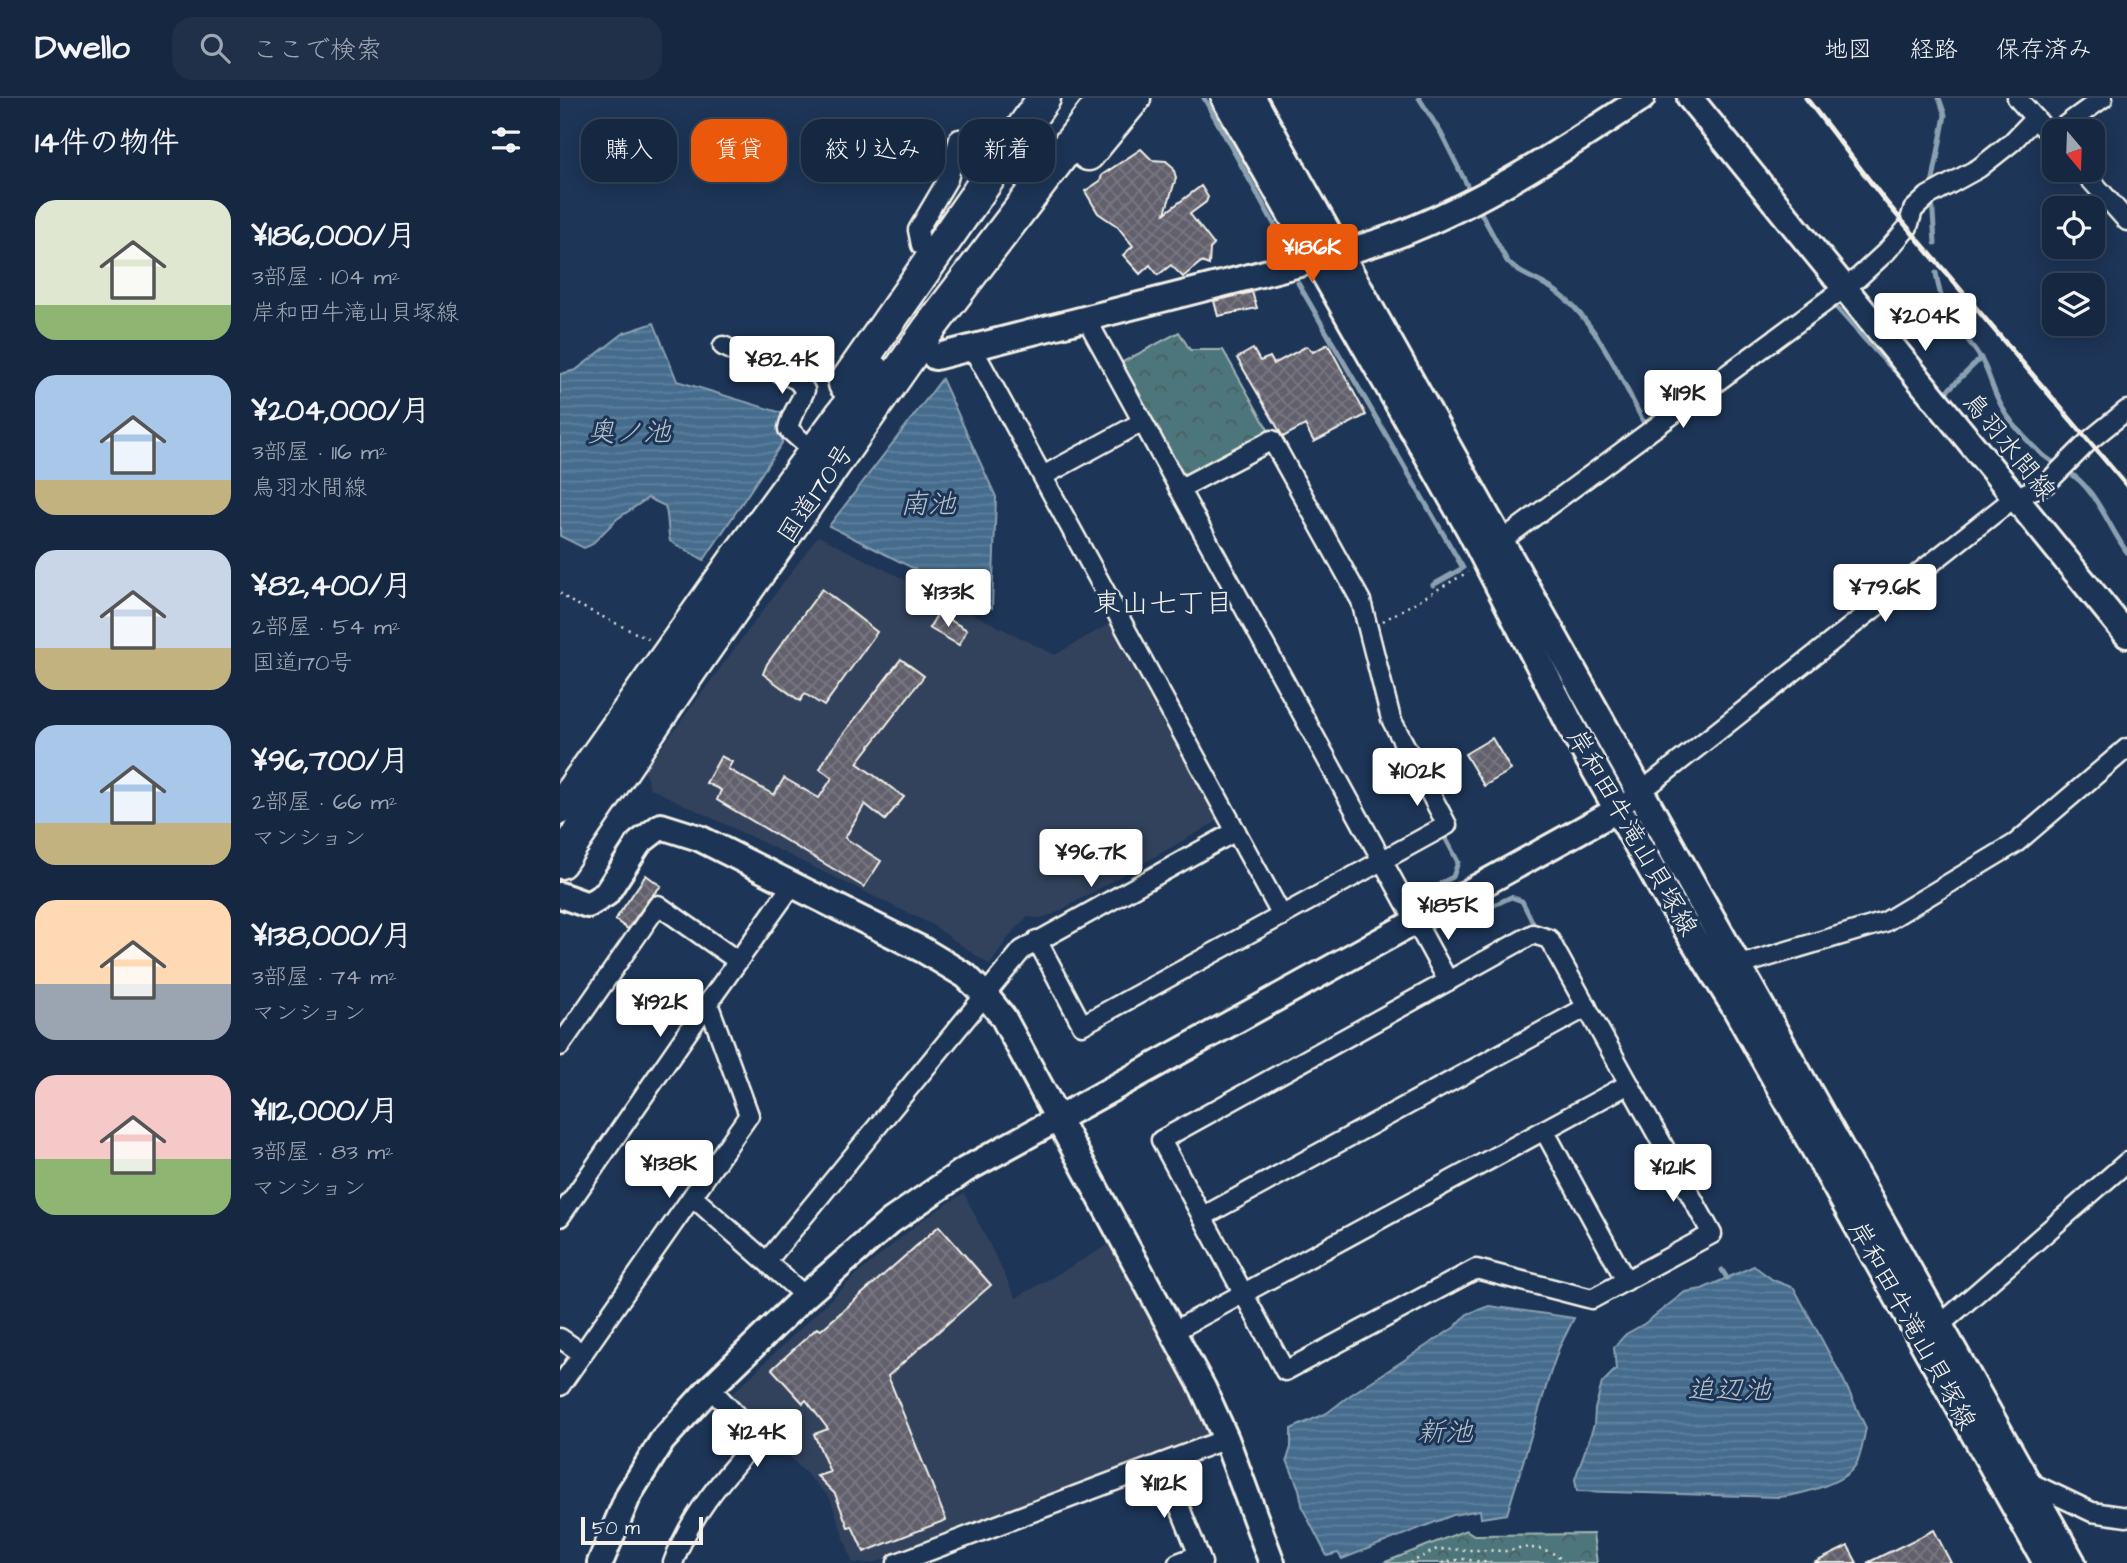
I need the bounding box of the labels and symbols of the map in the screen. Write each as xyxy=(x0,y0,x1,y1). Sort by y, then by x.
north arrow xyxy=(2042,119,2105,182)
pin: ¥186K xyxy=(1263,225,1361,284)
pin: ¥204K xyxy=(1876,294,1974,353)
pin: ¥82.4K xyxy=(725,336,839,396)
pin: ¥119K xyxy=(1634,370,1732,430)
street label: 鳥羽水間線 xyxy=(1954,385,2064,508)
water label: 奥ノ池 xyxy=(587,413,672,452)
street label: 国道170号 xyxy=(769,436,863,551)
water label: 南池 xyxy=(900,485,957,524)
pin: ¥79.6K xyxy=(1828,564,1942,624)
pin: ¥133K xyxy=(899,570,997,629)
district label: 東山七丁目 xyxy=(1093,584,1233,623)
street label: 岸和田牛滝山貝塚線 xyxy=(1558,722,1706,943)
pin: ¥102K xyxy=(1368,748,1466,808)
pin: ¥96.7K xyxy=(1034,830,1148,889)
pin: ¥185K xyxy=(1399,882,1497,942)
pin: ¥192K xyxy=(611,979,709,1039)
pin: ¥138K xyxy=(620,1140,718,1200)
pin: ¥121K xyxy=(1624,1144,1722,1204)
street label: 岸和田牛滝山貝塚線 xyxy=(1840,1214,1985,1437)
water label: 追辺池 xyxy=(1687,1371,1772,1410)
pin: ¥124K xyxy=(708,1410,806,1469)
water label: 新池 xyxy=(1417,1413,1474,1452)
pin: ¥112K xyxy=(1115,1460,1213,1520)
scale bar xyxy=(581,1514,704,1546)

